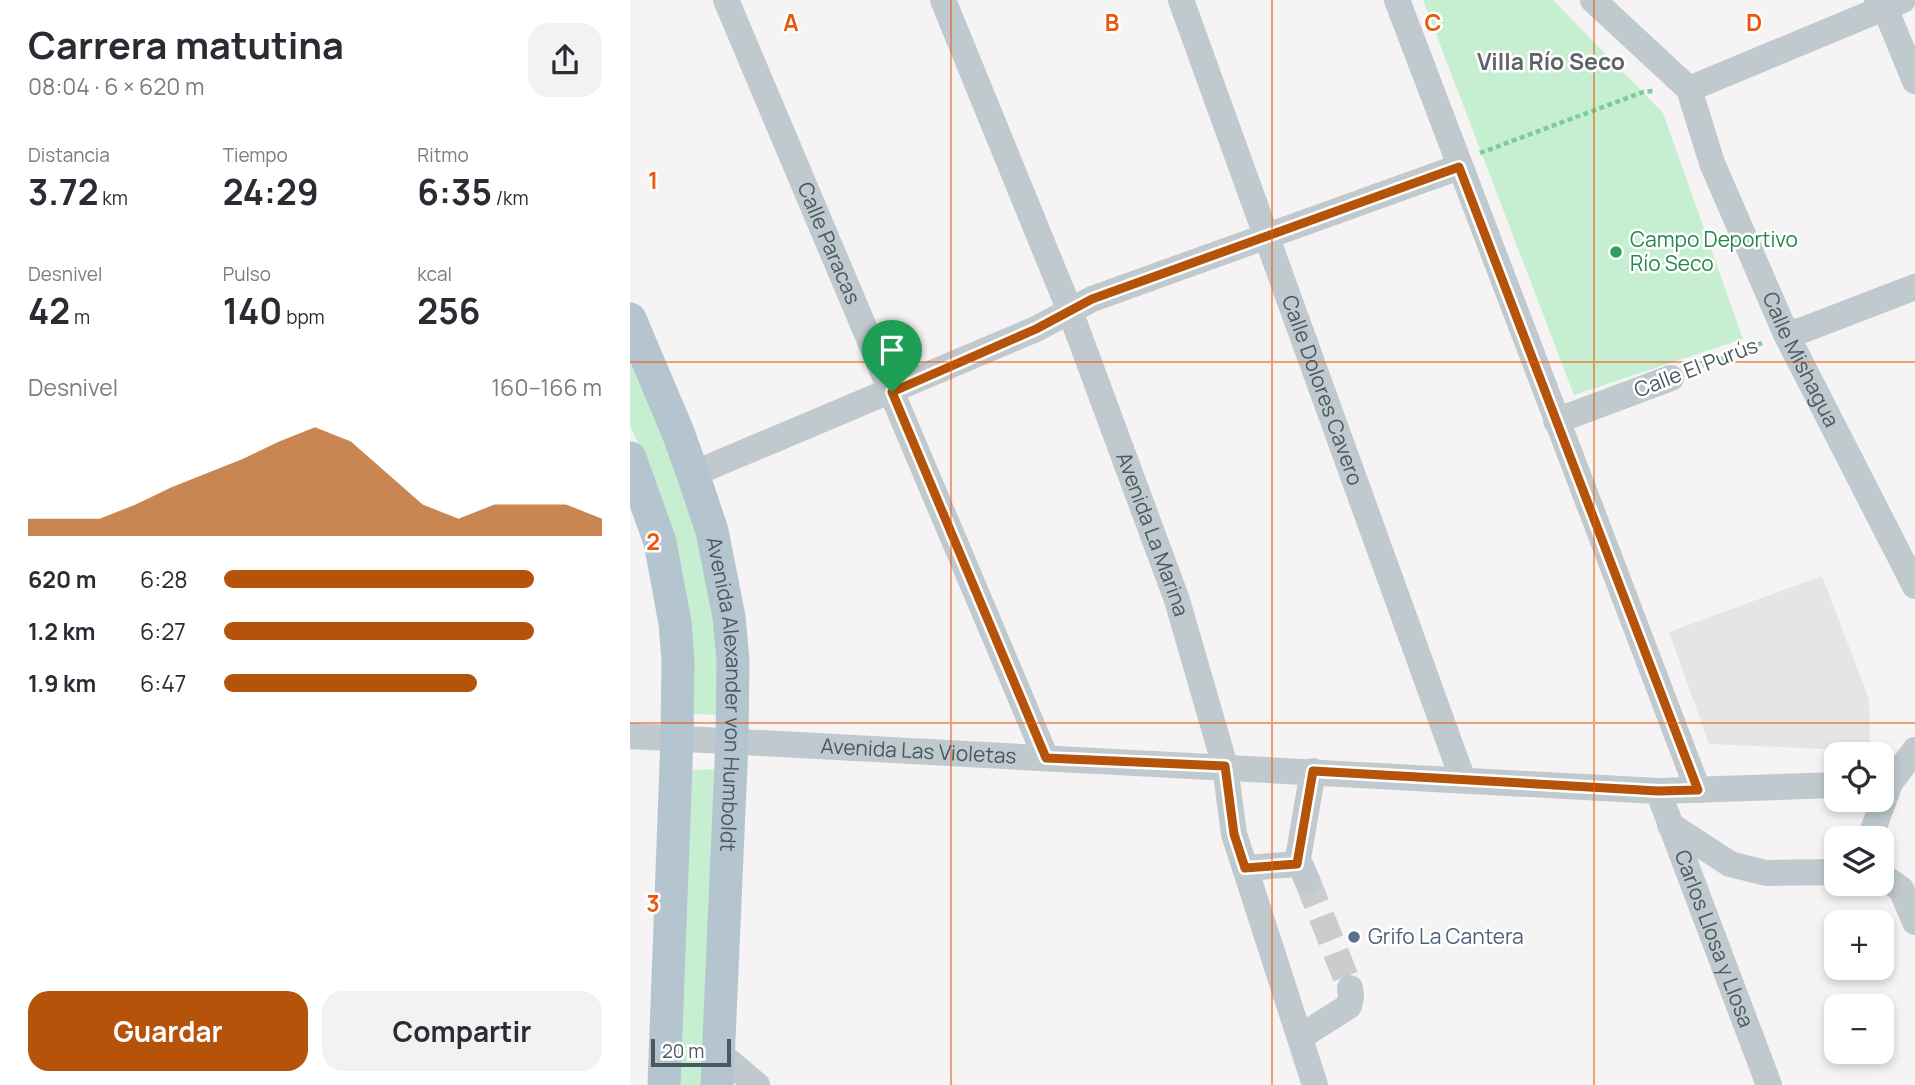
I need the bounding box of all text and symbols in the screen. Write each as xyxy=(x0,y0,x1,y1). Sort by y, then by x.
text: A xyxy=(783,6,799,38)
text: B xyxy=(1105,6,1119,38)
text: C xyxy=(1425,6,1442,38)
text: D xyxy=(1746,6,1762,38)
text: Carrera matutina xyxy=(28,18,344,70)
button: share xyxy=(528,23,602,97)
district label: Villa Río Seco xyxy=(1477,45,1625,77)
text: 08:04 · 6 × 620 m xyxy=(28,70,204,102)
text: Distancia xyxy=(28,142,110,168)
text: Tiempo xyxy=(223,142,288,168)
text: Ritmo xyxy=(417,142,469,168)
text: 1 xyxy=(648,164,658,196)
text: 3.72 xyxy=(28,168,99,216)
text: 24:29 xyxy=(223,168,319,216)
text: 6:35 xyxy=(417,168,492,216)
street label: Calle Paracas xyxy=(791,178,868,308)
text: km xyxy=(99,185,128,211)
text: /km xyxy=(492,185,529,211)
place label: Campo Deportivo Río Seco xyxy=(1630,225,1798,277)
marker: Campo Deportivo Río Seco xyxy=(1608,244,1624,260)
text: Desnivel xyxy=(28,261,102,287)
text: Pulso xyxy=(223,261,271,287)
text: kcal xyxy=(417,261,452,287)
text: 42 xyxy=(28,287,70,335)
text: 140 xyxy=(223,287,282,335)
text: 256 xyxy=(417,287,480,335)
street label: Calle Mishagua xyxy=(1756,287,1846,432)
street label: Calle Dolores Cavero xyxy=(1276,291,1370,489)
text: m xyxy=(70,304,90,330)
text: bpm xyxy=(282,304,325,330)
pin xyxy=(862,320,922,392)
icon: arrive xyxy=(873,331,911,369)
street label: Calle El Purús xyxy=(1630,331,1761,403)
text: Desnivel xyxy=(28,371,118,403)
text: 160–166 m xyxy=(491,371,602,403)
street label: Avenida La Marina xyxy=(1110,448,1196,619)
text: 2 xyxy=(646,525,660,557)
street label: Avenida Alexander von Humboldt xyxy=(700,534,748,852)
text: 620 m xyxy=(28,563,96,595)
text: 6:28 xyxy=(140,563,188,595)
text: 1.2 km xyxy=(28,615,95,647)
text: 6:27 xyxy=(140,615,186,647)
text: 1.9 km xyxy=(28,667,96,699)
text: 6:47 xyxy=(140,667,186,699)
street label: Avenida Las Violetas xyxy=(820,731,1017,770)
map controls xyxy=(1824,742,1894,1064)
button: locate xyxy=(1824,742,1894,812)
button: layers xyxy=(1824,826,1894,896)
street label: Carlos Llosa y Llosa xyxy=(1669,846,1761,1031)
text: 3 xyxy=(646,887,660,919)
button: + xyxy=(1824,910,1894,980)
place label: Grifo La Cantera xyxy=(1368,922,1524,950)
marker: Grifo La Cantera xyxy=(1346,929,1362,945)
button: Guardar xyxy=(28,991,308,1071)
button: Compartir xyxy=(322,991,602,1071)
button: − xyxy=(1824,994,1894,1064)
scale bar xyxy=(651,1036,732,1068)
text: 20 m xyxy=(662,1038,704,1064)

